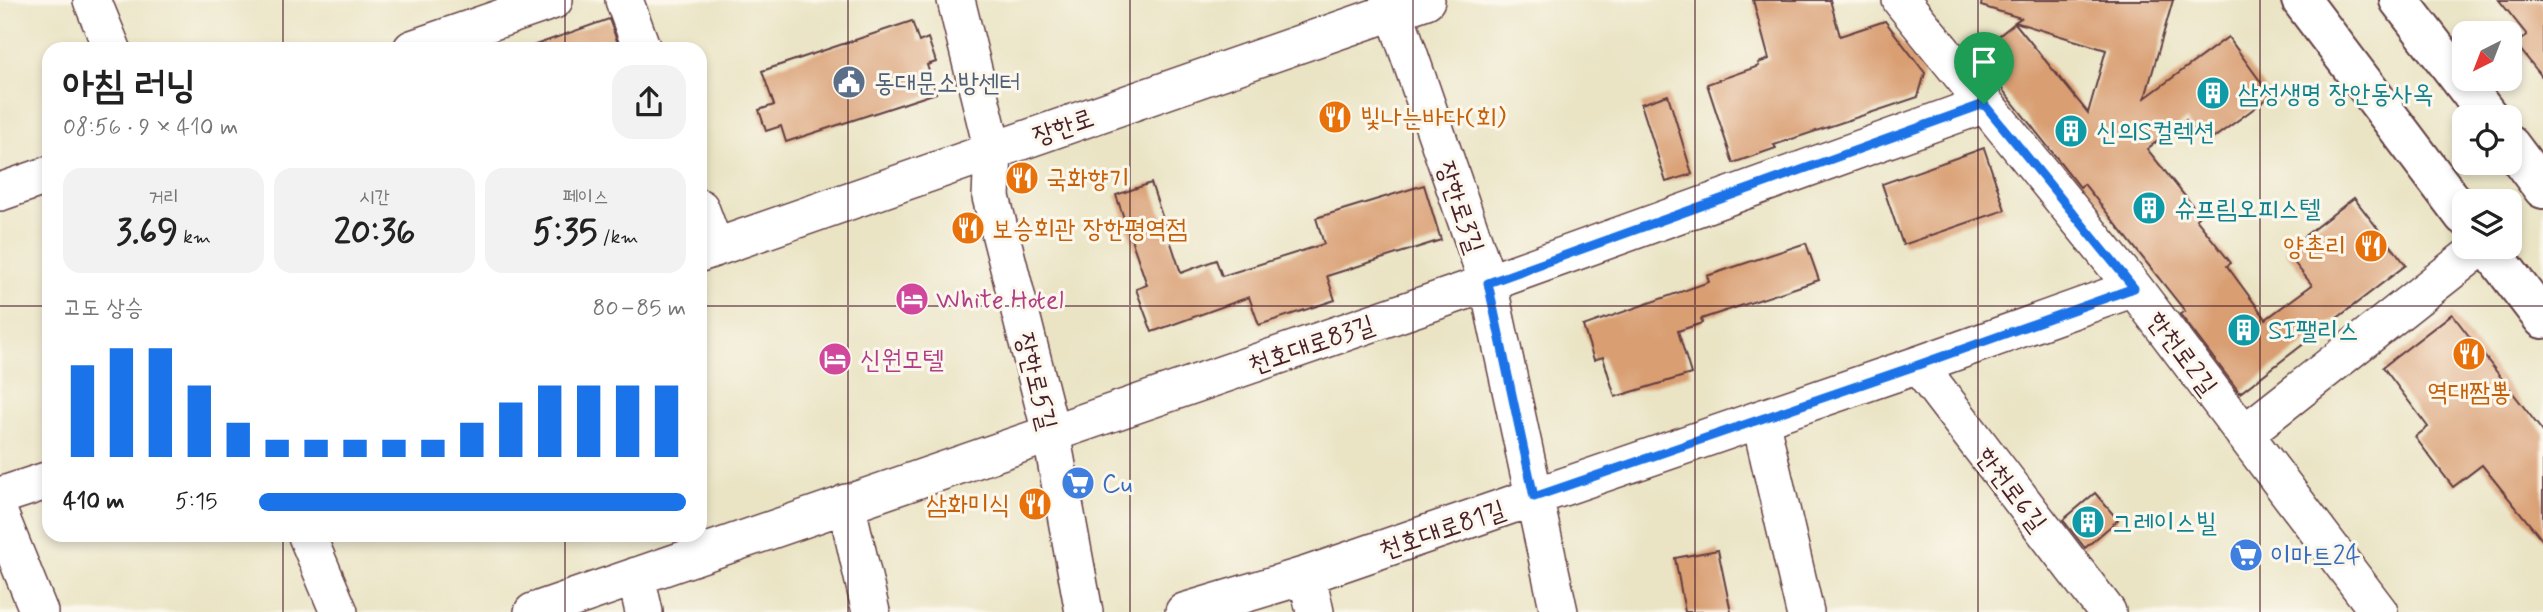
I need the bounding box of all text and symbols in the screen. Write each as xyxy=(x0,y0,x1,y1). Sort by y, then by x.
north arrow xyxy=(2452,21,2522,91)
map controls xyxy=(2452,21,2522,259)
pin xyxy=(1954,32,2014,104)
icon: arrive xyxy=(1965,43,2003,81)
text: 아침 러닝 xyxy=(63,62,196,111)
public building icon: 동대문소방센터 xyxy=(830,63,868,101)
button: share xyxy=(612,65,686,139)
place label: 동대문소방센터 xyxy=(874,67,1020,101)
building icon: 삼성생명 장안동사옥 xyxy=(2194,74,2232,112)
place label: 삼성생명 장안동사옥 xyxy=(2238,78,2433,112)
restaurant icon: 빛나는바다(회) xyxy=(1316,98,1354,136)
street label: 장한로 xyxy=(1028,102,1099,154)
place label: 빛나는바다(회) xyxy=(1360,102,1506,136)
button: locate xyxy=(2452,105,2522,175)
building icon: 신의S컬렉션 xyxy=(2052,112,2090,150)
text: 08:56 · 9 × 410 m xyxy=(63,113,238,143)
place label: 신의S컬렉션 xyxy=(2096,116,2215,150)
street label: 장한로3길 xyxy=(1427,157,1491,258)
restaurant icon: 국화향기 xyxy=(1003,159,1041,197)
place label: 국화향기 xyxy=(1046,163,1130,197)
text: 거리 xyxy=(148,185,179,210)
text: 시간 xyxy=(359,185,390,210)
text: 페이스 xyxy=(563,185,608,210)
building icon: 슈프림오피스텔 xyxy=(2130,189,2168,227)
button: layers xyxy=(2452,189,2522,259)
place label: 슈프림오피스텔 xyxy=(2174,193,2321,227)
restaurant icon: 보승회관 장한평역점 xyxy=(949,209,987,247)
text: 3.69 xyxy=(116,210,178,256)
text: 20:36 xyxy=(334,210,415,256)
text: 5:35 xyxy=(533,210,597,256)
place label: 보승회관 장한평역점 xyxy=(992,213,1187,247)
text: km xyxy=(178,225,211,250)
text: /km xyxy=(597,225,638,250)
restaurant icon: 양촌리 xyxy=(2352,227,2390,265)
place label: 양촌리 xyxy=(2283,231,2346,265)
hotel icon: White Hotel xyxy=(893,280,931,318)
place label: White Hotel xyxy=(936,284,1064,318)
text: 고도 상승 xyxy=(63,294,143,324)
text: 80–85 m xyxy=(592,294,686,324)
street label: 한천로2길 xyxy=(2139,305,2224,403)
street label: 천호대로83길 xyxy=(1244,308,1379,383)
building icon: SI팰리스 xyxy=(2225,311,2263,349)
place label: SI팰리스 xyxy=(2268,315,2359,349)
street label: 장한로5길 xyxy=(1007,329,1064,434)
restaurant icon: 역대짬뽕 xyxy=(2450,335,2488,373)
hotel icon: 신원모텔 xyxy=(816,340,854,378)
place label: 신원모텔 xyxy=(860,344,944,378)
place label: 역대짬뽕 xyxy=(2427,376,2511,410)
street label: 한천로6길 xyxy=(1968,441,2053,539)
supermarket icon: Cu xyxy=(1059,464,1097,502)
place label: Cu xyxy=(1102,468,1132,502)
restaurant icon: 삼화미식 xyxy=(1016,485,1054,523)
text: 410 m xyxy=(63,487,125,517)
text: 5:15 xyxy=(175,487,217,517)
place label: 삼화미식 xyxy=(926,489,1010,523)
street label: 천호대로81길 xyxy=(1375,493,1510,568)
building icon: 그레이스빌 xyxy=(2069,503,2107,541)
place label: 그레이스빌 xyxy=(2112,507,2217,541)
supermarket icon: 이마트24 xyxy=(2227,536,2265,574)
place label: 이마트24 xyxy=(2270,540,2361,574)

